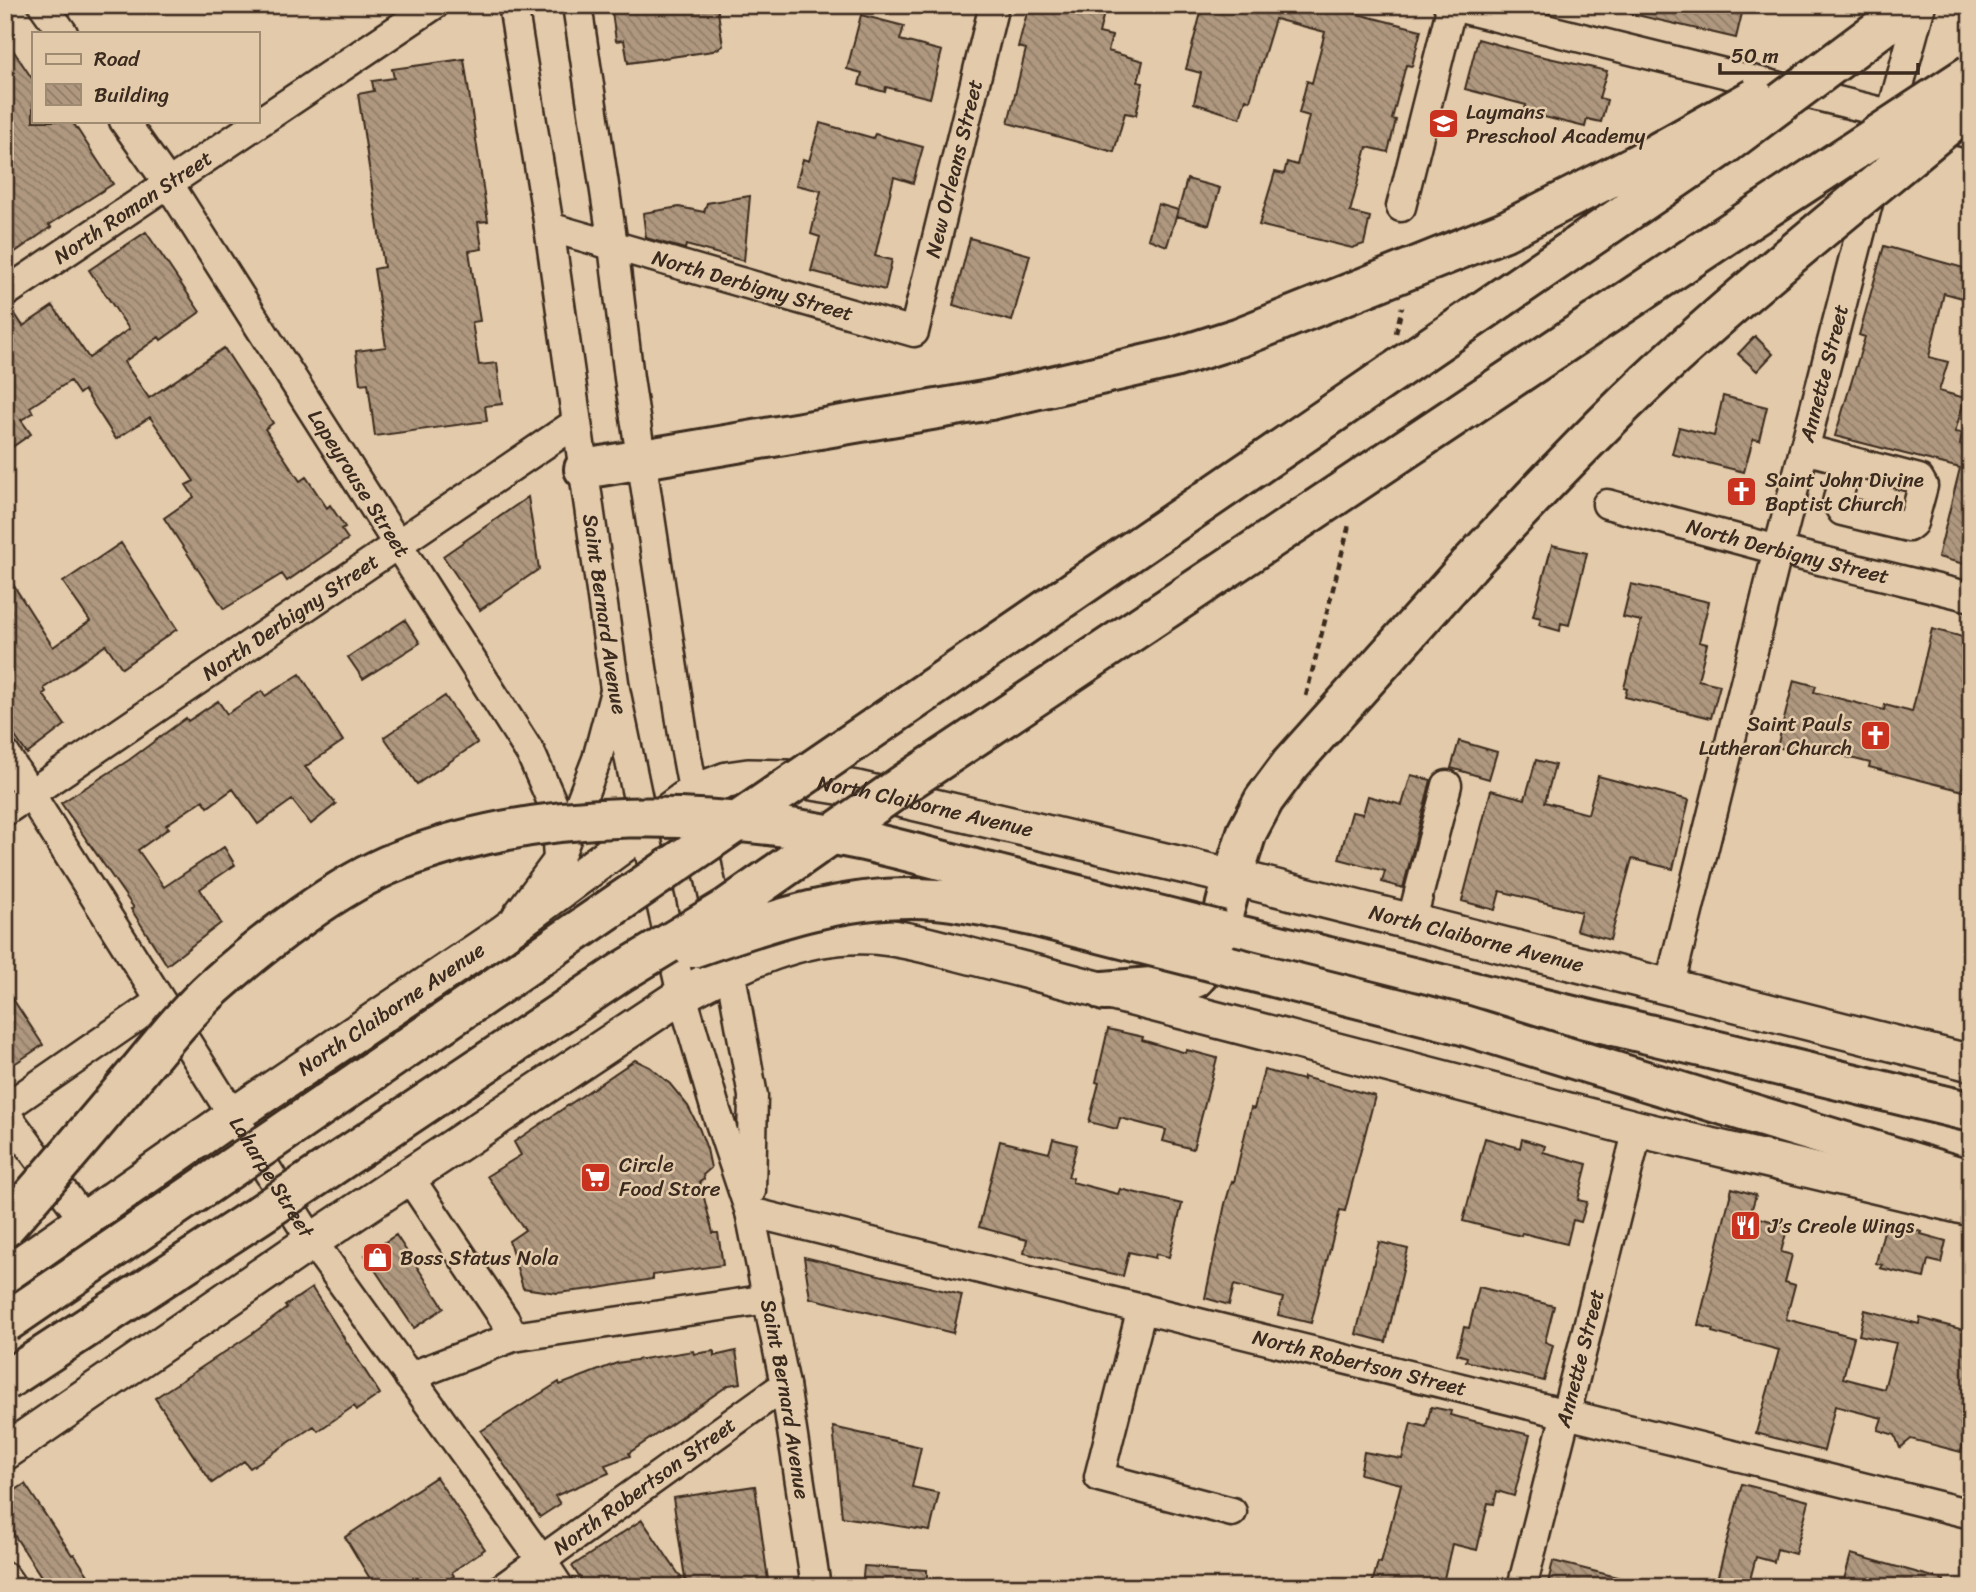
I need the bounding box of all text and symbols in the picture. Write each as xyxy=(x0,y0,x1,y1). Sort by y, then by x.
legend xyxy=(32,32,259,122)
scale bar xyxy=(1720,32,1918,76)
text: 50 m xyxy=(1731,37,1779,75)
text: Road xyxy=(94,40,141,78)
street label: New Orleans Street xyxy=(914,75,994,262)
text: Building xyxy=(94,76,170,114)
place label: Laymans Preschool Academy xyxy=(1466,93,1646,155)
school or university icon: Laymans Preschool Academy xyxy=(1426,107,1460,141)
street label: North Roman Street xyxy=(45,140,220,275)
street label: North Derbigny Street xyxy=(648,239,858,333)
street label: Annette Street xyxy=(1787,300,1860,447)
street label: Lapeyrouse Street xyxy=(297,401,421,566)
place label: Saint John Divine Baptist Church xyxy=(1765,461,1924,523)
church icon: Saint John Divine Baptist Church xyxy=(1725,475,1759,509)
street label: North Derbigny Street xyxy=(1682,507,1893,595)
street label: Saint Bernard Avenue xyxy=(571,511,639,718)
street label: North Derbigny Street xyxy=(194,543,387,691)
place label: Saint Pauls Lutheran Church xyxy=(1699,705,1852,767)
church icon: Saint Pauls Lutheran Church xyxy=(1858,719,1892,753)
street label: North Claiborne Avenue xyxy=(815,764,1037,849)
street label: North Claiborne Avenue xyxy=(1365,893,1588,984)
street label: North Claiborne Avenue xyxy=(289,931,493,1086)
street label: Laharpe Street xyxy=(219,1108,325,1247)
place label: Circle Food Store xyxy=(619,1146,721,1208)
supermarket icon: Circle Food Store xyxy=(579,1160,613,1194)
place label: J’s Creole Wings xyxy=(1767,1207,1915,1245)
restaurant icon: J’s Creole Wings xyxy=(1728,1209,1762,1243)
place label: Boss Status Nola xyxy=(400,1239,559,1277)
shop icon: Boss Status Nola xyxy=(360,1241,394,1275)
street label: Annette Street xyxy=(1544,1285,1616,1432)
street label: Saint Bernard Avenue xyxy=(749,1296,821,1502)
street label: North Robertson Street xyxy=(1249,1318,1471,1408)
street label: North Robertson Street xyxy=(544,1407,745,1565)

